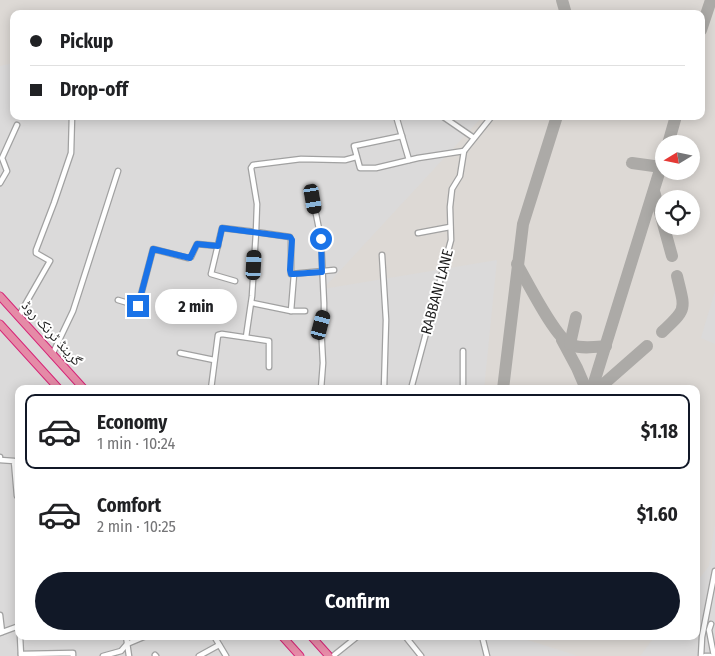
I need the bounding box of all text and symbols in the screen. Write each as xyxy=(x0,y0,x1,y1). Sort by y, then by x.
text: Pickup xyxy=(60,30,113,53)
text: Drop-off xyxy=(60,78,128,101)
north arrow xyxy=(655,135,700,180)
map controls xyxy=(655,135,700,235)
car xyxy=(303,183,322,215)
button: locate xyxy=(655,190,700,235)
route start xyxy=(310,228,332,250)
street label: RABBANI LANE xyxy=(417,247,457,337)
car xyxy=(245,250,262,280)
callout: 2 min xyxy=(156,288,238,324)
route end xyxy=(127,295,149,317)
street label: گرینڈ ٹرنک روڈ xyxy=(18,297,86,370)
text: 2 min xyxy=(178,297,214,316)
car xyxy=(309,309,332,341)
icon: car xyxy=(37,409,82,454)
text: Economy xyxy=(97,411,167,434)
text: $1.18 xyxy=(641,420,678,443)
text: 1 min · 10:24 xyxy=(97,434,175,453)
icon: car xyxy=(37,492,82,537)
text: Comfort xyxy=(97,494,161,517)
text: $1.60 xyxy=(637,503,678,526)
text: 2 min · 10:25 xyxy=(97,517,176,536)
button: Confirm xyxy=(35,572,680,630)

